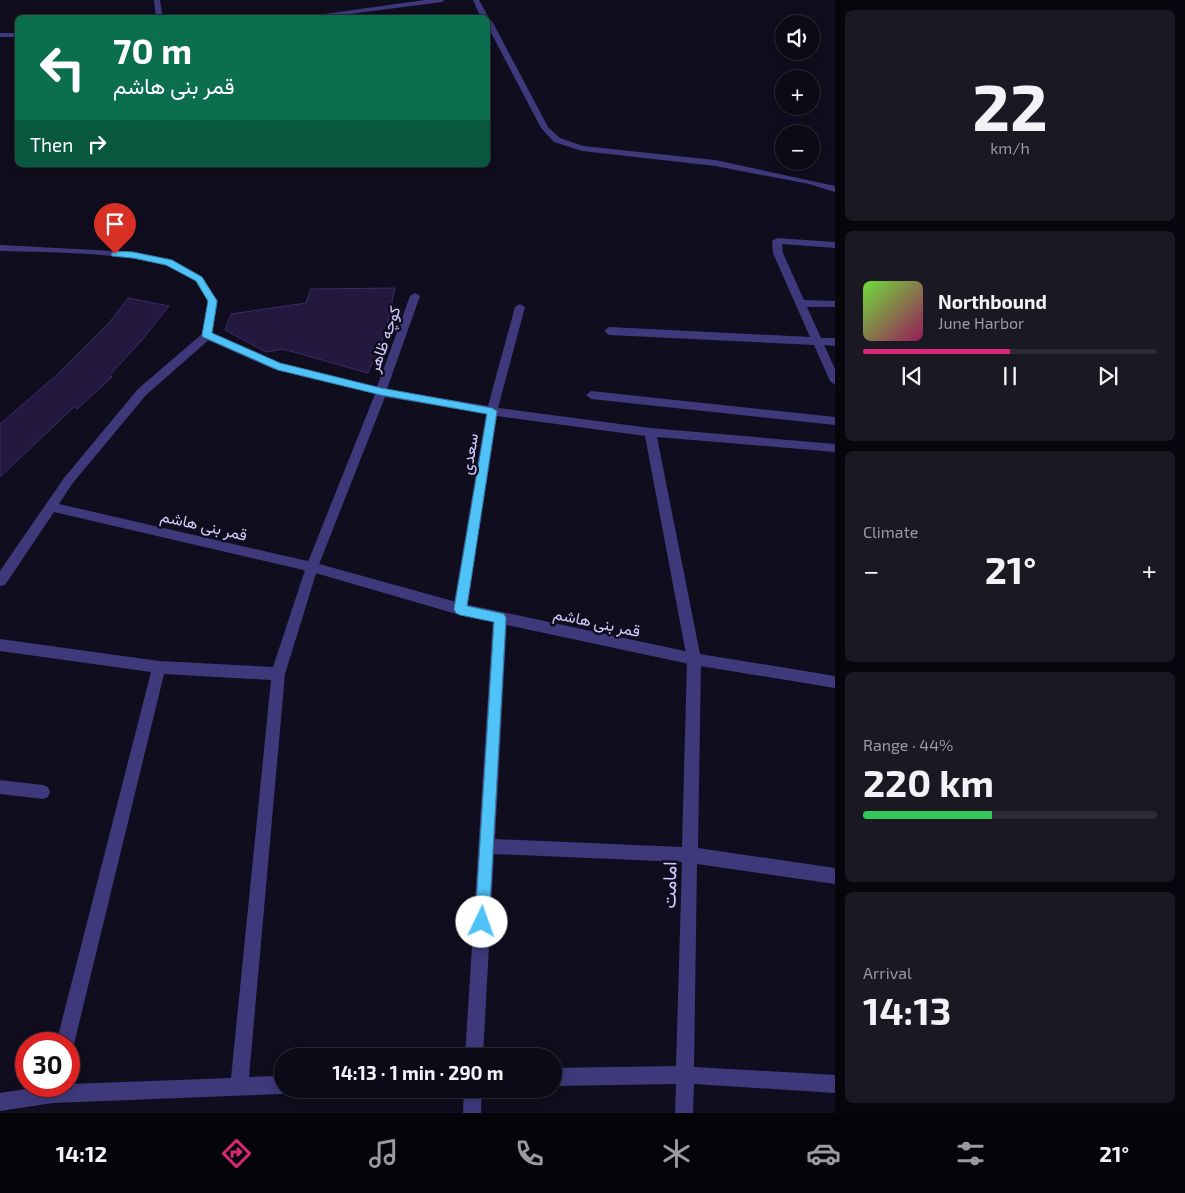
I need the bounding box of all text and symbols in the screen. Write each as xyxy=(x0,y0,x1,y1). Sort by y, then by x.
map controls xyxy=(775,15,820,170)
button: sound xyxy=(775,15,820,60)
text: 70 m xyxy=(113,29,192,71)
icon: left xyxy=(30,35,95,100)
text: 22 xyxy=(972,66,1048,144)
button: + xyxy=(775,70,820,115)
text: قمر بنی هاشم xyxy=(113,72,235,98)
button: − xyxy=(775,125,820,170)
icon: right xyxy=(83,130,111,158)
text: Then xyxy=(30,133,73,156)
text: km/h xyxy=(990,138,1030,157)
pin xyxy=(94,203,136,254)
icon: arrive xyxy=(101,210,129,238)
text: Northbound xyxy=(938,290,1047,313)
street label: کوچه ظاهر xyxy=(363,303,407,376)
text: June Harbor xyxy=(938,313,1025,332)
icon: previous xyxy=(898,362,926,390)
icon: pause xyxy=(996,362,1024,390)
icon: next xyxy=(1094,362,1122,390)
street label: سعدی xyxy=(456,432,483,476)
street label: قمر بنی هاشم xyxy=(158,505,249,546)
text: Climate xyxy=(863,522,918,541)
text: 21° xyxy=(985,546,1036,592)
text: − xyxy=(863,553,879,587)
text: + xyxy=(1142,553,1157,587)
street label: قمر بنی هاشم xyxy=(551,603,642,642)
text: Range · 44% xyxy=(863,735,953,754)
text: 220 km xyxy=(863,759,994,805)
street label: امامت xyxy=(657,861,680,909)
position arrow xyxy=(455,895,507,947)
text: Arrival xyxy=(863,963,912,982)
text: 14:13 xyxy=(863,987,951,1033)
speed limit sign: 30 xyxy=(15,1032,80,1097)
text: 14:13 · 1 min · 290 m xyxy=(333,1061,503,1084)
icon: directions xyxy=(219,1136,254,1171)
icon: music xyxy=(366,1136,401,1171)
icon: phone xyxy=(512,1136,547,1171)
icon: climate xyxy=(659,1136,694,1171)
icon: car xyxy=(806,1136,841,1171)
icon: filters xyxy=(953,1136,988,1171)
text: 14:12 xyxy=(56,1140,107,1166)
text: 21° xyxy=(1099,1140,1129,1166)

